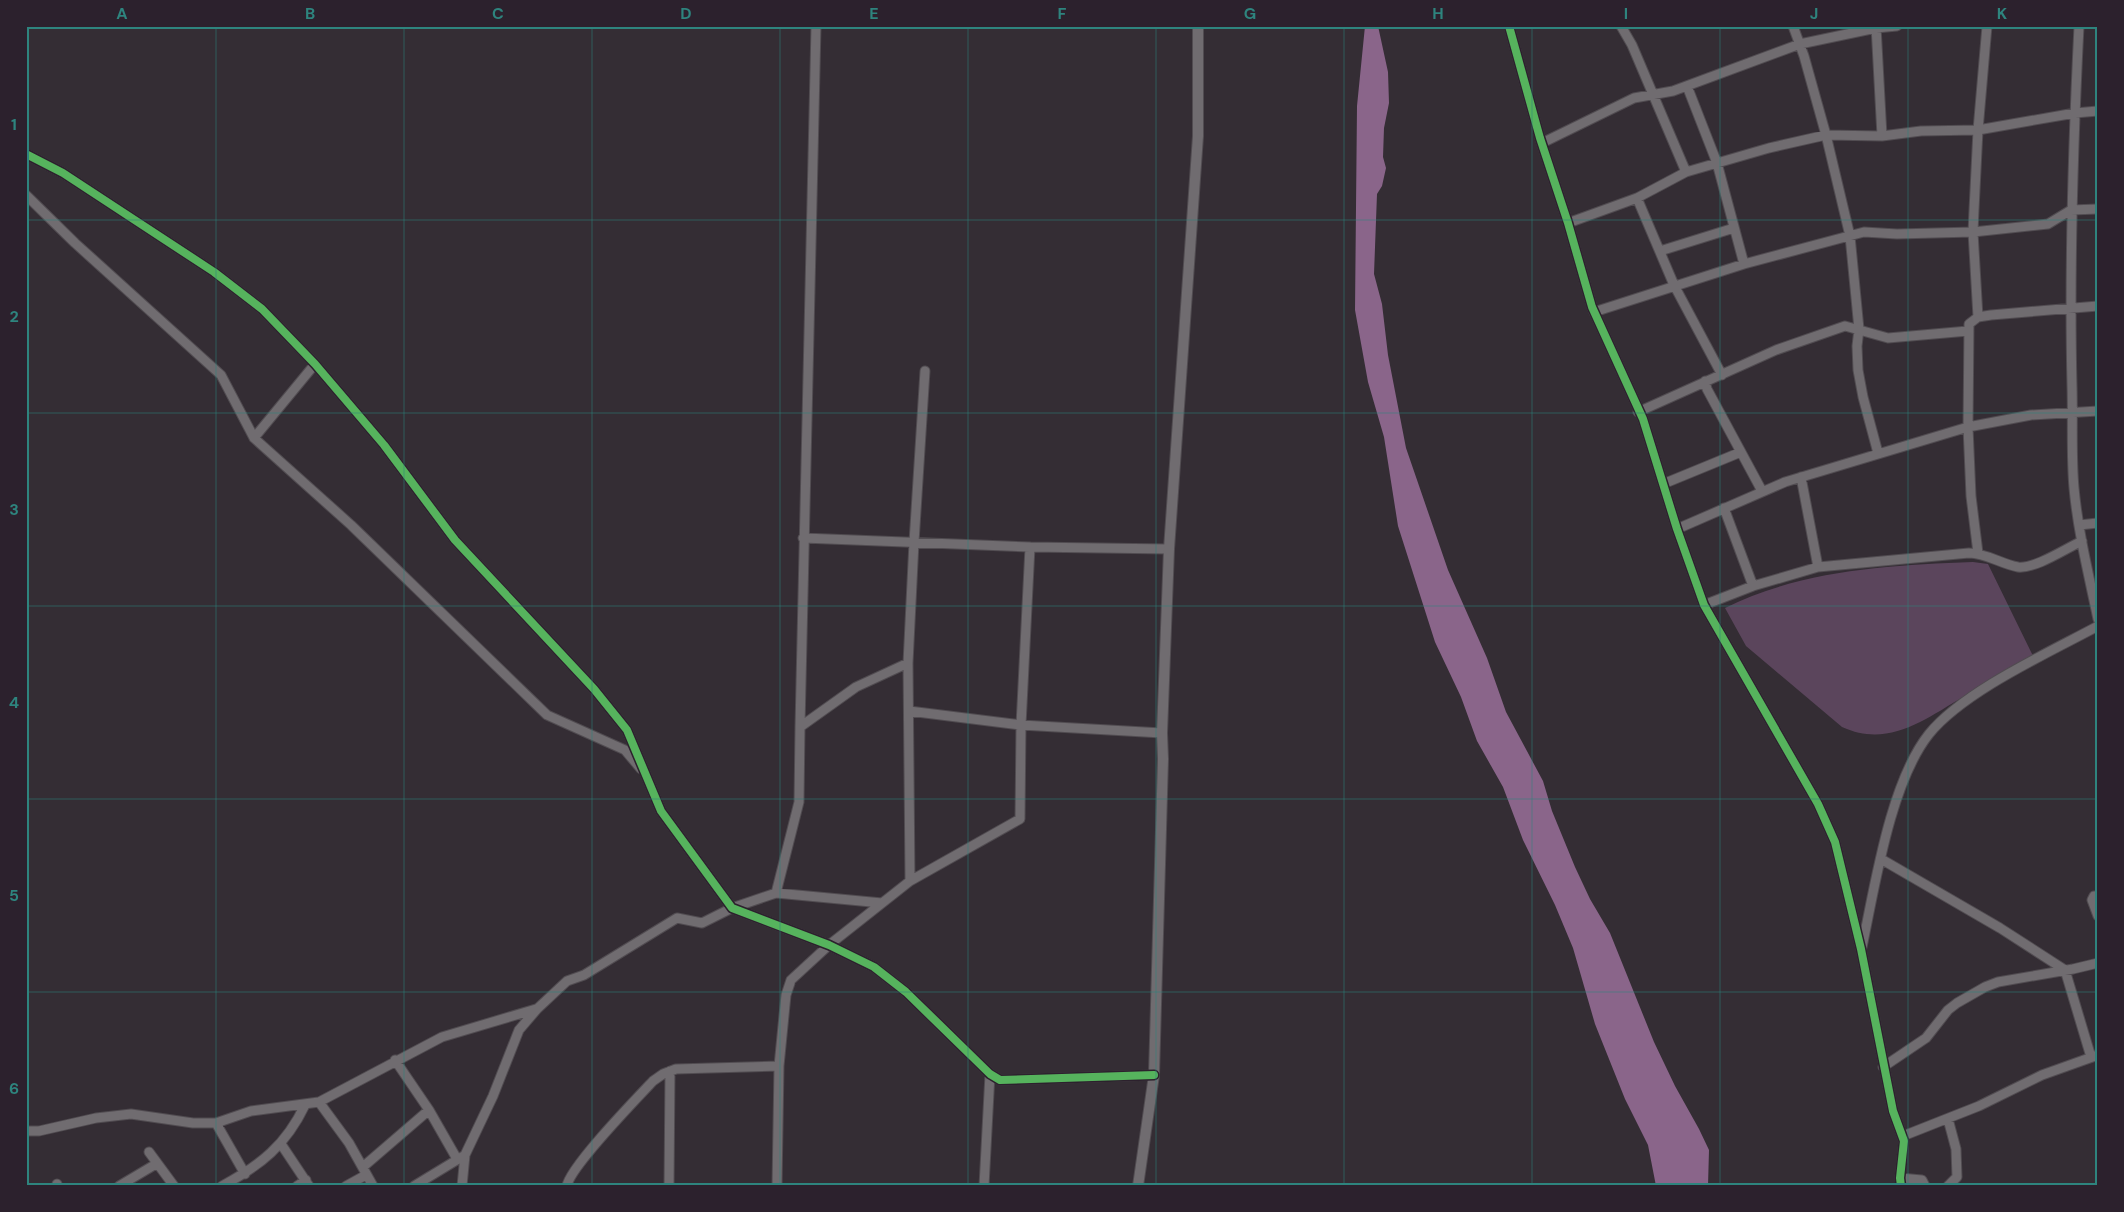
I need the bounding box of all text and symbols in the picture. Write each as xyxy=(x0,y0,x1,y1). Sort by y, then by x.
text: A xyxy=(116,3,128,24)
text: B xyxy=(305,3,315,24)
text: C xyxy=(492,3,504,24)
text: D xyxy=(680,3,692,24)
text: E xyxy=(869,3,879,24)
text: F xyxy=(1058,3,1067,24)
text: G xyxy=(1244,3,1256,24)
text: H xyxy=(1432,3,1444,24)
text: I xyxy=(1624,3,1628,24)
text: J xyxy=(1810,3,1818,24)
text: K xyxy=(1997,3,2008,24)
text: 1 xyxy=(11,114,17,135)
text: 2 xyxy=(9,306,19,327)
text: 3 xyxy=(9,499,19,520)
text: 4 xyxy=(9,692,19,713)
text: 5 xyxy=(9,885,19,906)
text: 6 xyxy=(9,1078,19,1099)

